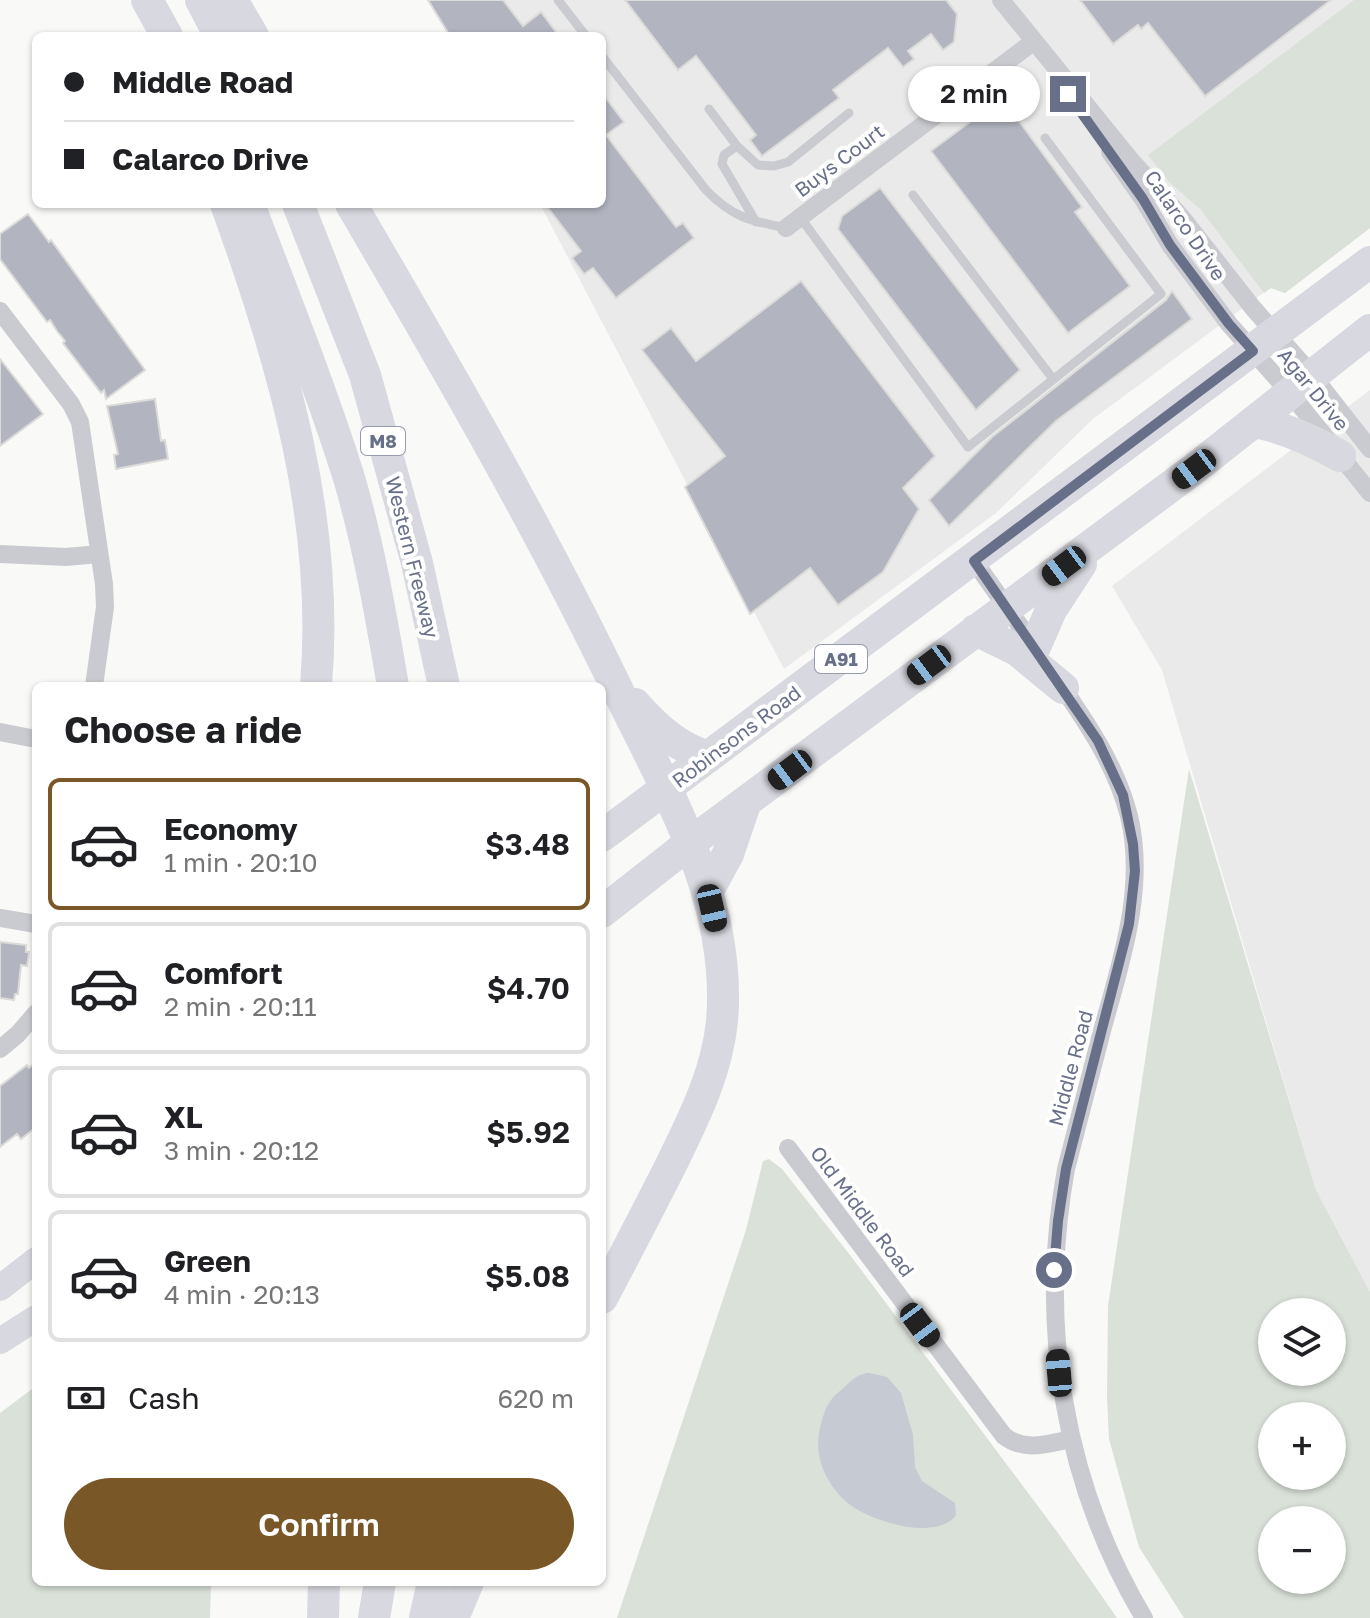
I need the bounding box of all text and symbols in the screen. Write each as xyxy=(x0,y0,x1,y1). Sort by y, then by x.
text: Middle Road xyxy=(112,64,293,100)
callout: 2 min xyxy=(908,66,1040,122)
route end xyxy=(1050,76,1086,112)
text: 2 min xyxy=(940,78,1008,109)
street label: Buys Court xyxy=(789,118,889,202)
text: Calarco Drive xyxy=(112,141,309,177)
street label: Calarco Drive xyxy=(1140,165,1232,285)
street label: Agar Drive xyxy=(1273,343,1355,435)
road number: M8 xyxy=(361,427,405,455)
car xyxy=(1168,445,1220,493)
street label: Western Freeway xyxy=(381,474,445,640)
car xyxy=(1038,542,1090,590)
car xyxy=(903,641,955,689)
road number: A91 xyxy=(815,645,867,673)
street label: Robinsons Road xyxy=(667,680,805,792)
text: Choose a ride xyxy=(64,708,302,751)
car xyxy=(764,746,816,794)
icon: car xyxy=(68,808,140,880)
text: Economy xyxy=(164,811,298,847)
text: $3.48 xyxy=(485,826,570,862)
text: 1 min · 20:10 xyxy=(164,847,318,878)
car xyxy=(695,882,729,934)
icon: car xyxy=(68,952,140,1024)
text: Comfort xyxy=(164,955,283,991)
text: $4.70 xyxy=(487,970,570,1006)
text: 2 min · 20:11 xyxy=(164,991,317,1022)
street label: Middle Road xyxy=(1043,1007,1097,1129)
icon: car xyxy=(68,1096,140,1168)
text: XL xyxy=(164,1099,203,1135)
text: $5.92 xyxy=(486,1114,570,1150)
text: 3 min · 20:12 xyxy=(164,1135,319,1166)
street label: Old Middle Road xyxy=(806,1141,920,1281)
icon: car xyxy=(68,1240,140,1312)
text: Green xyxy=(164,1243,251,1279)
route start xyxy=(1036,1252,1072,1288)
text: $5.08 xyxy=(485,1258,570,1294)
text: 4 min · 20:13 xyxy=(164,1279,320,1310)
map controls xyxy=(1258,1298,1346,1594)
button: layers xyxy=(1258,1298,1346,1386)
car xyxy=(896,1299,944,1351)
car xyxy=(1045,1348,1073,1398)
icon: cash xyxy=(64,1376,108,1420)
text: Cash xyxy=(128,1380,200,1416)
text: 620 m xyxy=(498,1383,574,1414)
button: + xyxy=(1258,1402,1346,1490)
button: Confirm xyxy=(64,1478,574,1570)
button: − xyxy=(1258,1506,1346,1594)

